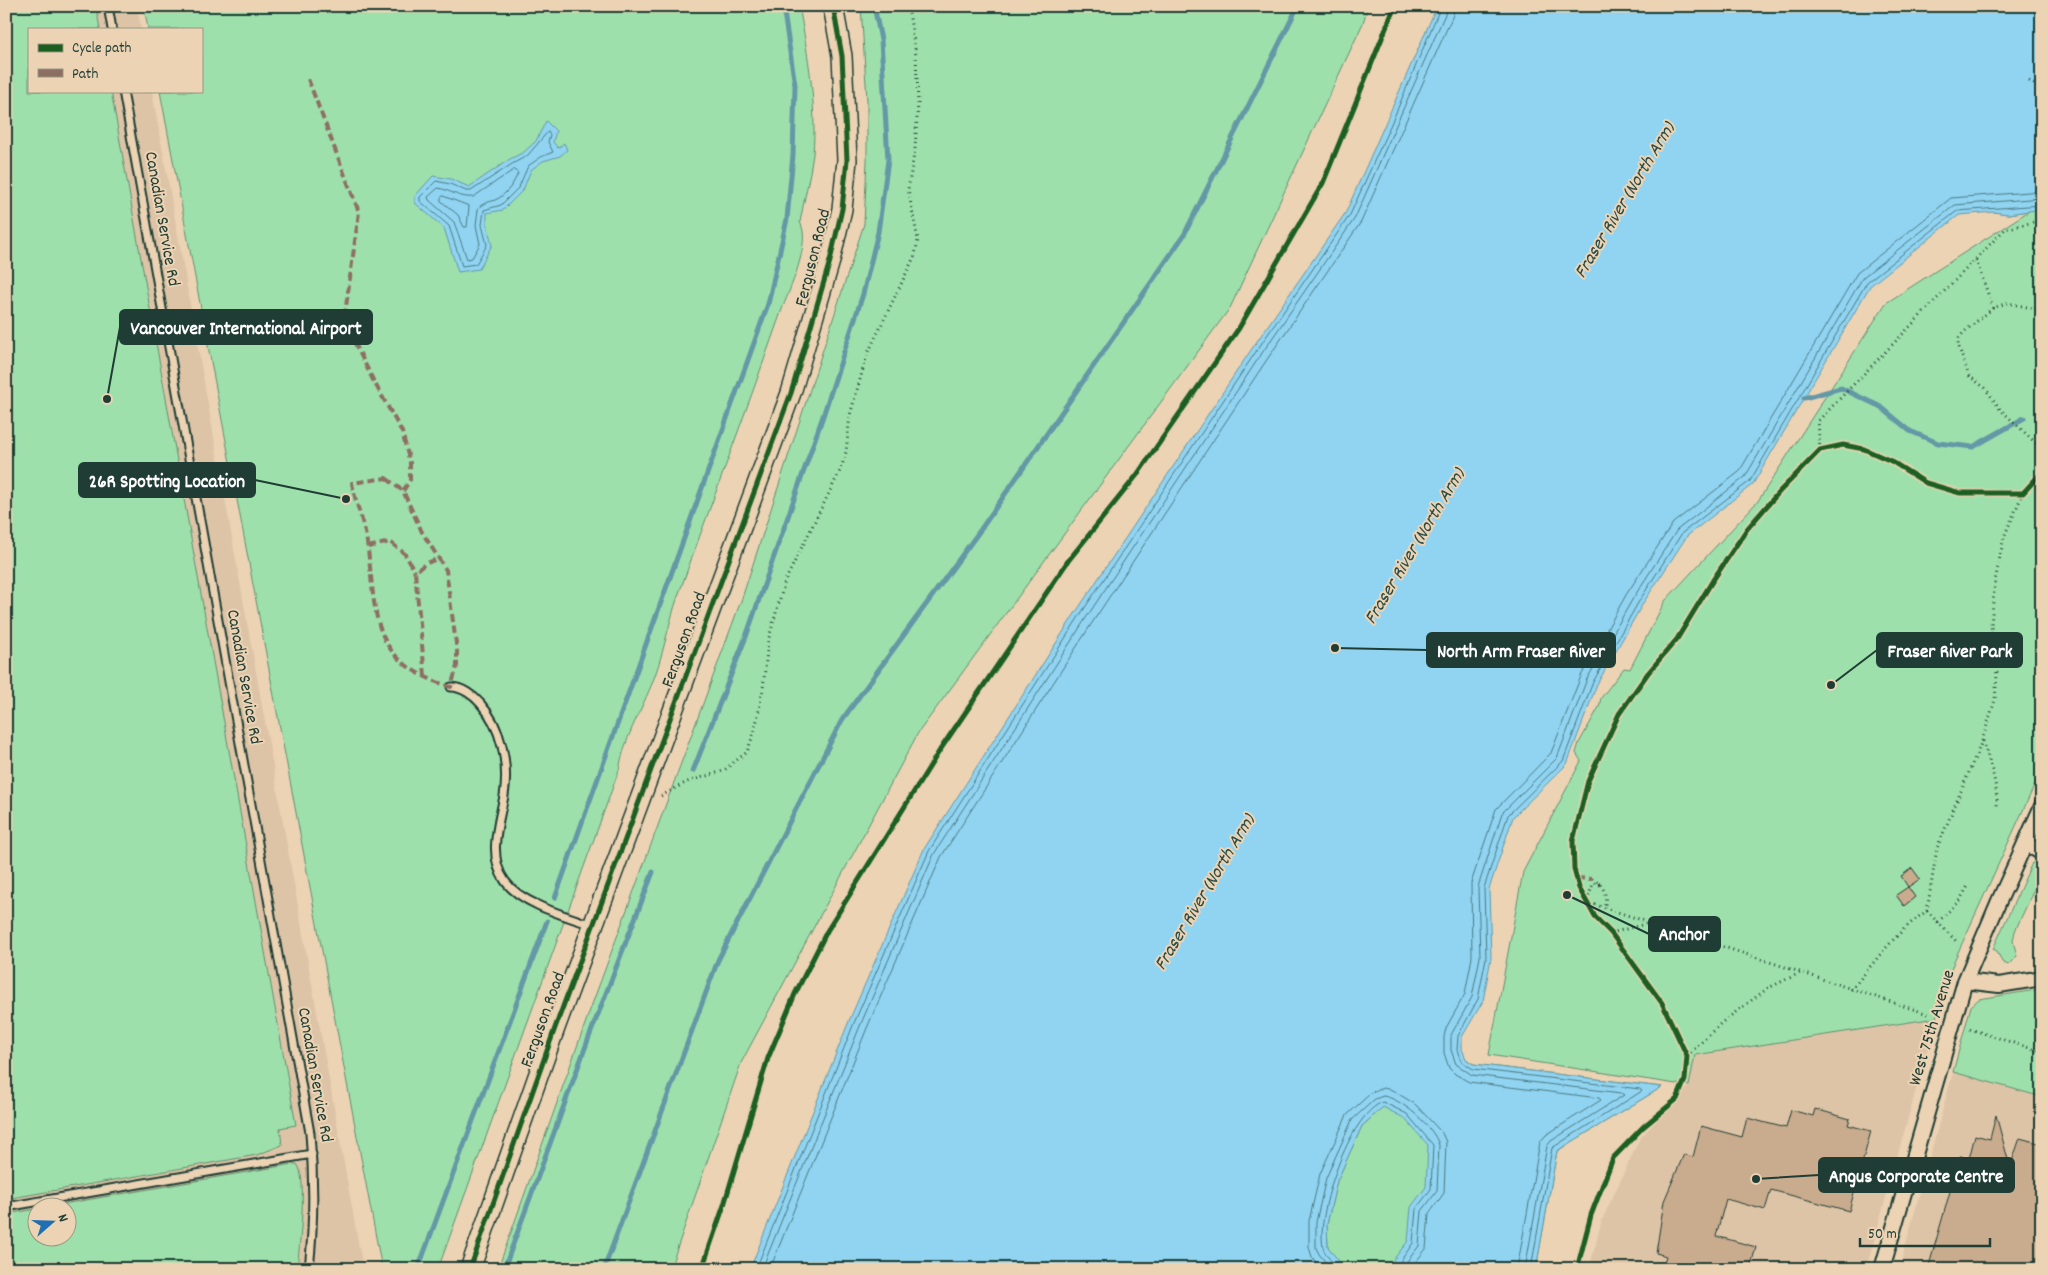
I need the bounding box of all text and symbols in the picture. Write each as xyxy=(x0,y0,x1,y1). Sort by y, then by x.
legend xyxy=(28,28,202,92)
text: Cycle path xyxy=(72,38,132,60)
text: Path xyxy=(72,64,98,86)
water label: Fraser River (North Arm) xyxy=(1569,117,1684,284)
street label: Canadian Service Rd xyxy=(137,150,185,288)
street label: Ferguson Road xyxy=(790,206,838,310)
callout: Vancouver International Airport xyxy=(120,310,372,344)
text: Vancouver International Airport xyxy=(130,317,362,344)
callout: 26R Spotting Location xyxy=(79,463,255,497)
water label: Fraser River (North Arm) xyxy=(1359,463,1474,630)
text: 26R Spotting Location xyxy=(89,470,245,497)
street label: Ferguson Road xyxy=(656,589,714,691)
street label: Canadian Service Rd xyxy=(219,608,267,746)
callout: North Arm Fraser River xyxy=(1427,633,1615,667)
callout: Fraser River Park xyxy=(1877,633,2022,667)
text: North Arm Fraser River xyxy=(1437,640,1606,667)
text: Fraser River Park xyxy=(1888,640,2013,667)
water label: Fraser River (North Arm) xyxy=(1149,809,1264,976)
callout: Anchor xyxy=(1649,917,1720,951)
text: Anchor xyxy=(1659,923,1710,950)
street label: West 75th Avenue xyxy=(1903,967,1963,1089)
street label: Ferguson Road xyxy=(515,969,573,1071)
street label: Canadian Service Rd xyxy=(290,1006,338,1144)
callout: Angus Corporate Centre xyxy=(1819,1158,2014,1192)
text: Angus Corporate Centre xyxy=(1829,1165,2003,1192)
north arrow xyxy=(28,1198,78,1248)
text: N xyxy=(52,1212,73,1225)
scale bar xyxy=(1860,1215,1990,1247)
text: 50 m xyxy=(1868,1224,1897,1246)

